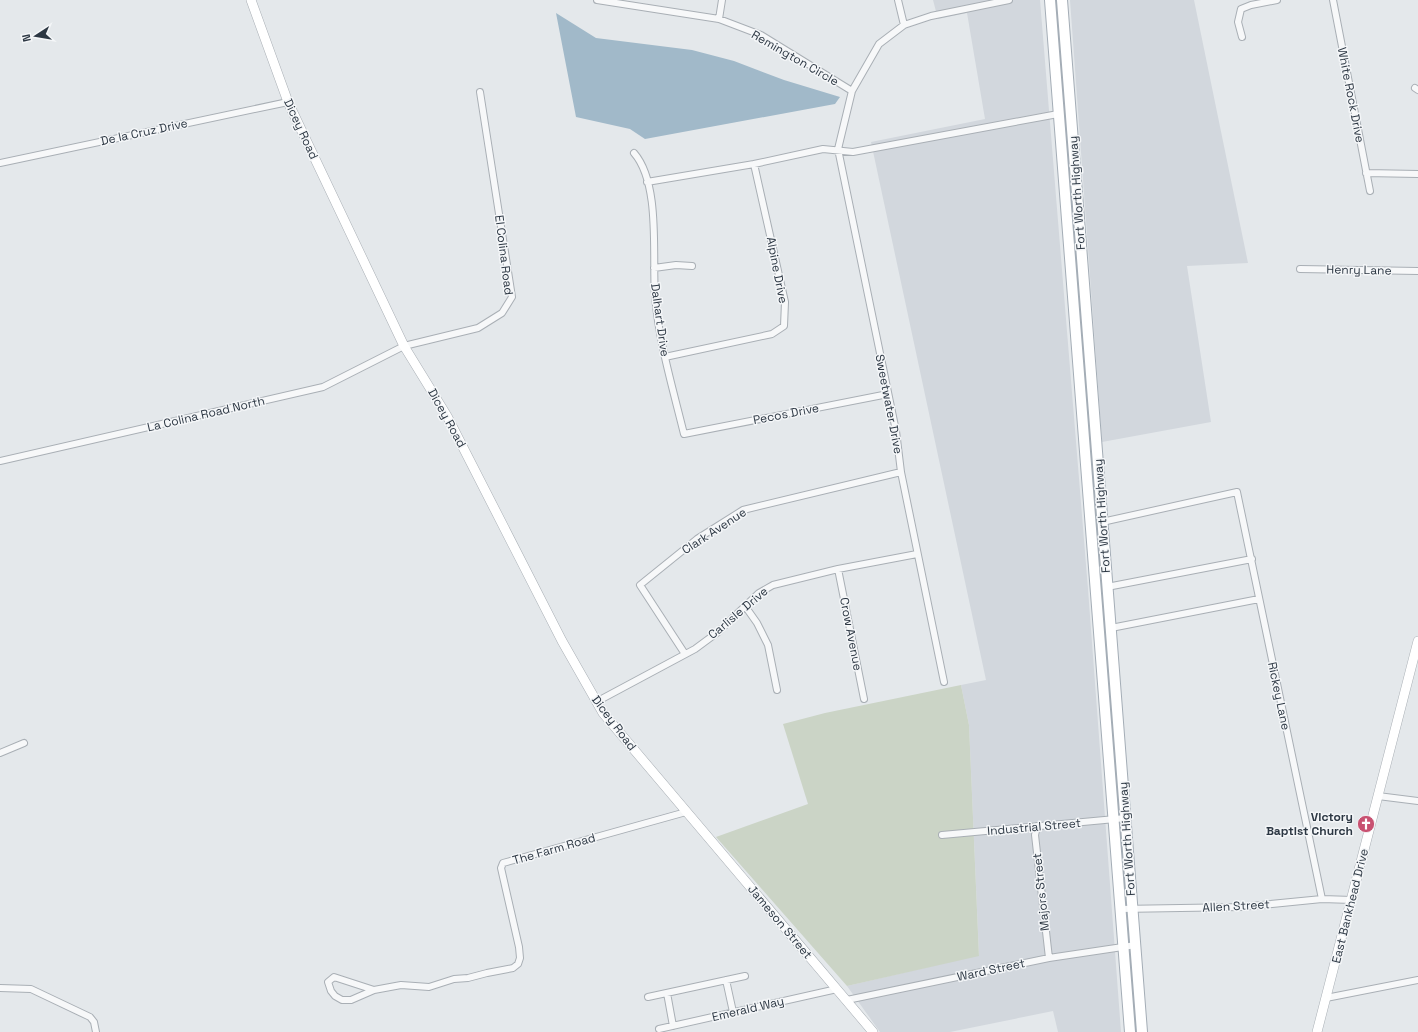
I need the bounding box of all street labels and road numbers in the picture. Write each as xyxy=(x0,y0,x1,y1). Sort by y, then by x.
street label: Remington Circle xyxy=(748,26,842,90)
street label: White Rock Drive xyxy=(1334,46,1368,144)
street label: Dicey Road xyxy=(280,96,322,162)
street label: De la Cruz Drive xyxy=(99,115,189,149)
street label: Fort Worth Highway xyxy=(1065,135,1089,251)
street label: El Colina Road xyxy=(491,214,517,296)
street label: Alpine Drive xyxy=(763,235,791,305)
street label: Henry Lane xyxy=(1326,261,1392,279)
street label: Dalhart Drive xyxy=(647,282,673,358)
street label: Sweetwater Drive xyxy=(871,353,907,455)
street label: Dicey Road xyxy=(424,386,470,450)
street label: La Colina Road North xyxy=(146,393,266,435)
street label: Pecos Drive xyxy=(752,400,820,428)
street label: Fort Worth Highway xyxy=(1090,458,1114,574)
street label: Clark Avenue xyxy=(679,504,749,558)
street label: Carlisle Drive xyxy=(705,583,771,643)
street label: Crow Avenue xyxy=(836,596,866,672)
street label: Rickey Lane xyxy=(1264,660,1294,732)
street label: Dicey Road xyxy=(588,692,640,754)
street label: Fort Worth Highway xyxy=(1115,781,1139,897)
street label: Industrial Street xyxy=(986,815,1082,839)
street label: The Farm Road xyxy=(511,830,597,868)
street label: East Bankhead Drive xyxy=(1328,847,1372,965)
street label: Majors Street xyxy=(1029,852,1053,932)
street label: Jameson Street xyxy=(744,882,816,962)
street label: Allen Street xyxy=(1202,896,1270,916)
street label: Ward Street xyxy=(956,955,1026,985)
street label: Emerald Way xyxy=(710,993,786,1025)

